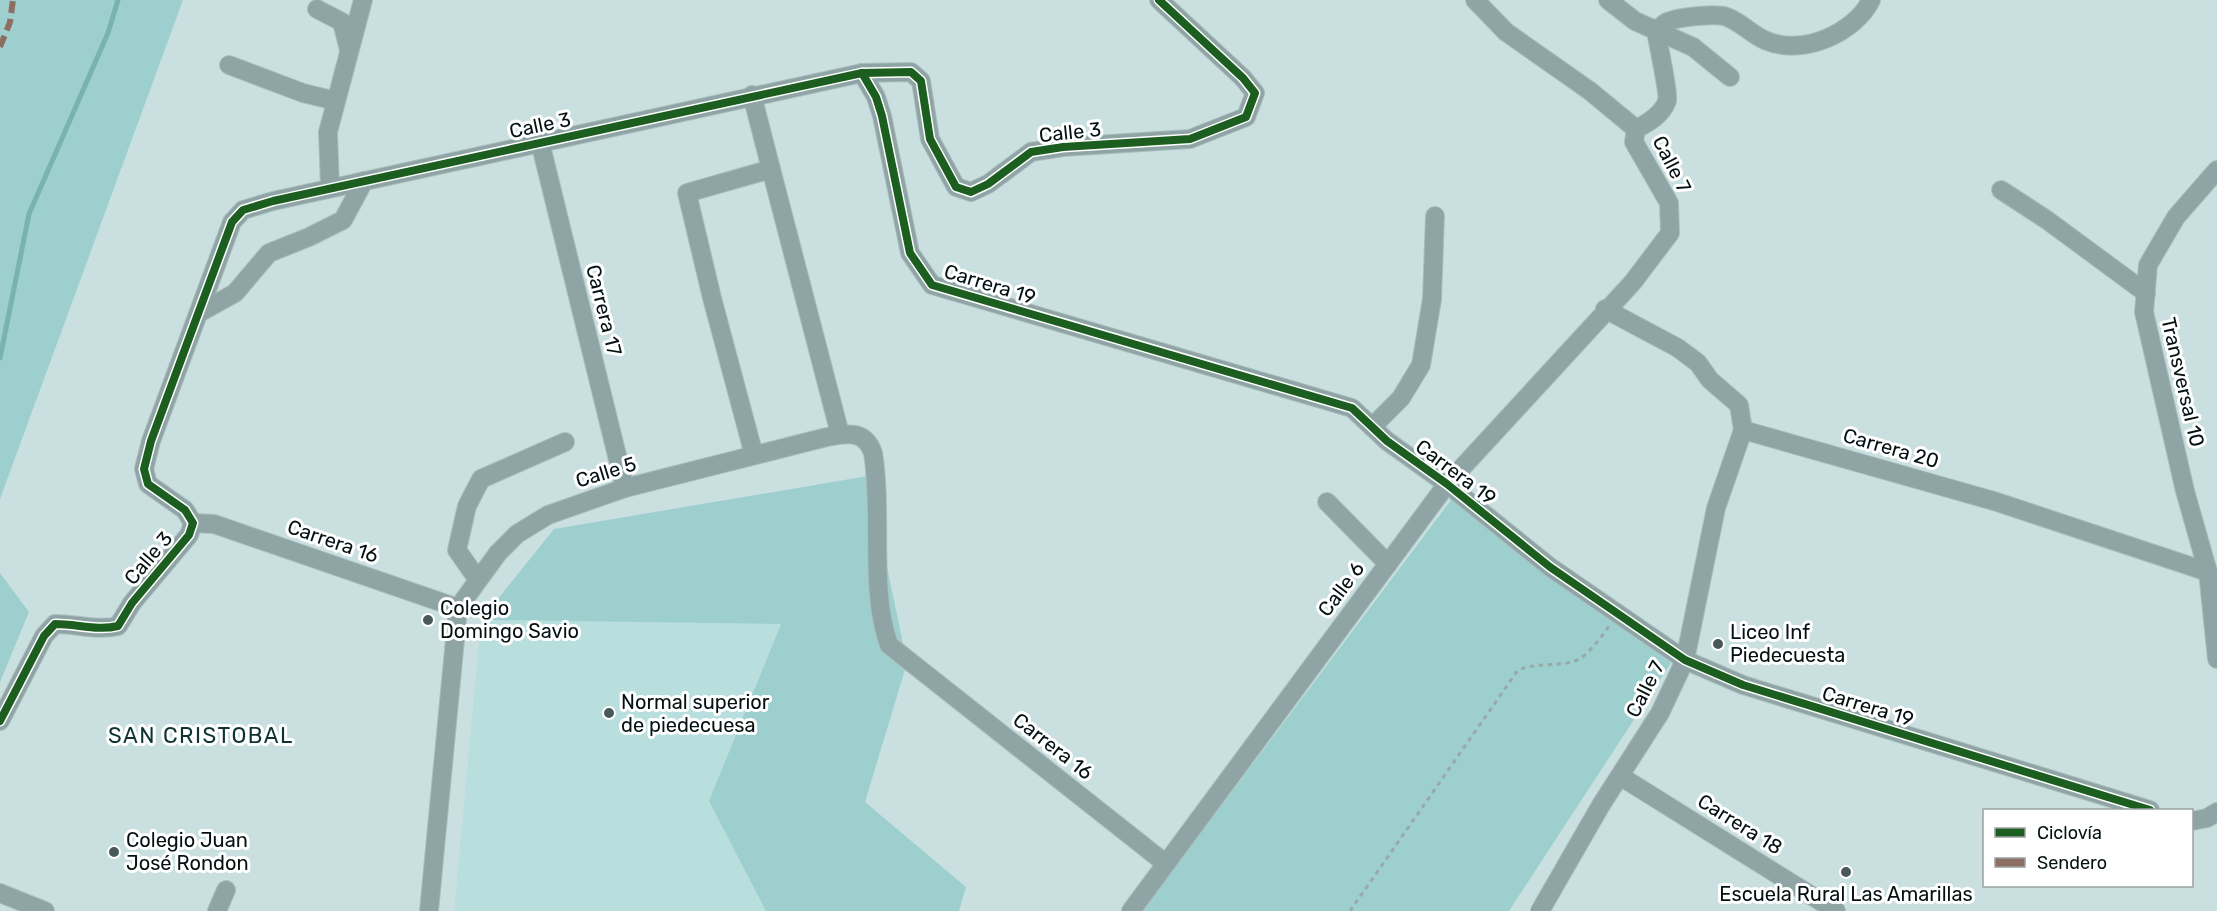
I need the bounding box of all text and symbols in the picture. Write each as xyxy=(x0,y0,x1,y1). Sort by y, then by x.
street label: Calle 3 xyxy=(507,107,573,143)
street label: Calle 3 xyxy=(1038,117,1102,147)
street label: Calle 7 xyxy=(1648,132,1696,196)
street label: Carrera 19 xyxy=(941,259,1039,309)
street label: Carrera 17 xyxy=(581,262,627,358)
street label: Transversal 10 xyxy=(2156,315,2210,449)
street label: Carrera 20 xyxy=(1840,423,1942,473)
street label: Carrera 19 xyxy=(1411,434,1501,510)
street label: Calle 5 xyxy=(573,451,639,493)
street label: Carrera 16 xyxy=(284,514,382,568)
street label: Calle 3 xyxy=(119,526,177,590)
street label: Calle 6 xyxy=(1313,557,1369,621)
place label: Colegio Domingo Savio xyxy=(440,596,579,643)
marker: Colegio Domingo Savio xyxy=(421,613,435,627)
place label: Liceo Inf Piedecuesta xyxy=(1730,620,1845,667)
marker: Liceo Inf Piedecuesta xyxy=(1711,637,1725,651)
street label: Calle 7 xyxy=(1621,657,1669,721)
street label: Carrera 19 xyxy=(1819,681,1917,731)
place label: Normal superior de piedecuesa xyxy=(621,690,770,737)
marker: Normal superior de piedecuesa xyxy=(602,706,616,720)
street label: Carrera 16 xyxy=(1008,707,1098,785)
district label: SAN CRISTOBAL xyxy=(108,722,294,749)
street label: Carrera 18 xyxy=(1693,789,1787,859)
legend xyxy=(1983,809,2193,887)
text: Ciclovía xyxy=(2037,822,2102,844)
place label: Colegio Juan José Rondon xyxy=(126,828,249,875)
marker: Colegio Juan José Rondon xyxy=(107,845,121,859)
text: Sendero xyxy=(2037,852,2107,874)
marker: Escuela Rural Las Amarillas xyxy=(1839,865,1853,879)
place label: Escuela Rural Las Amarillas xyxy=(1719,882,1973,906)

